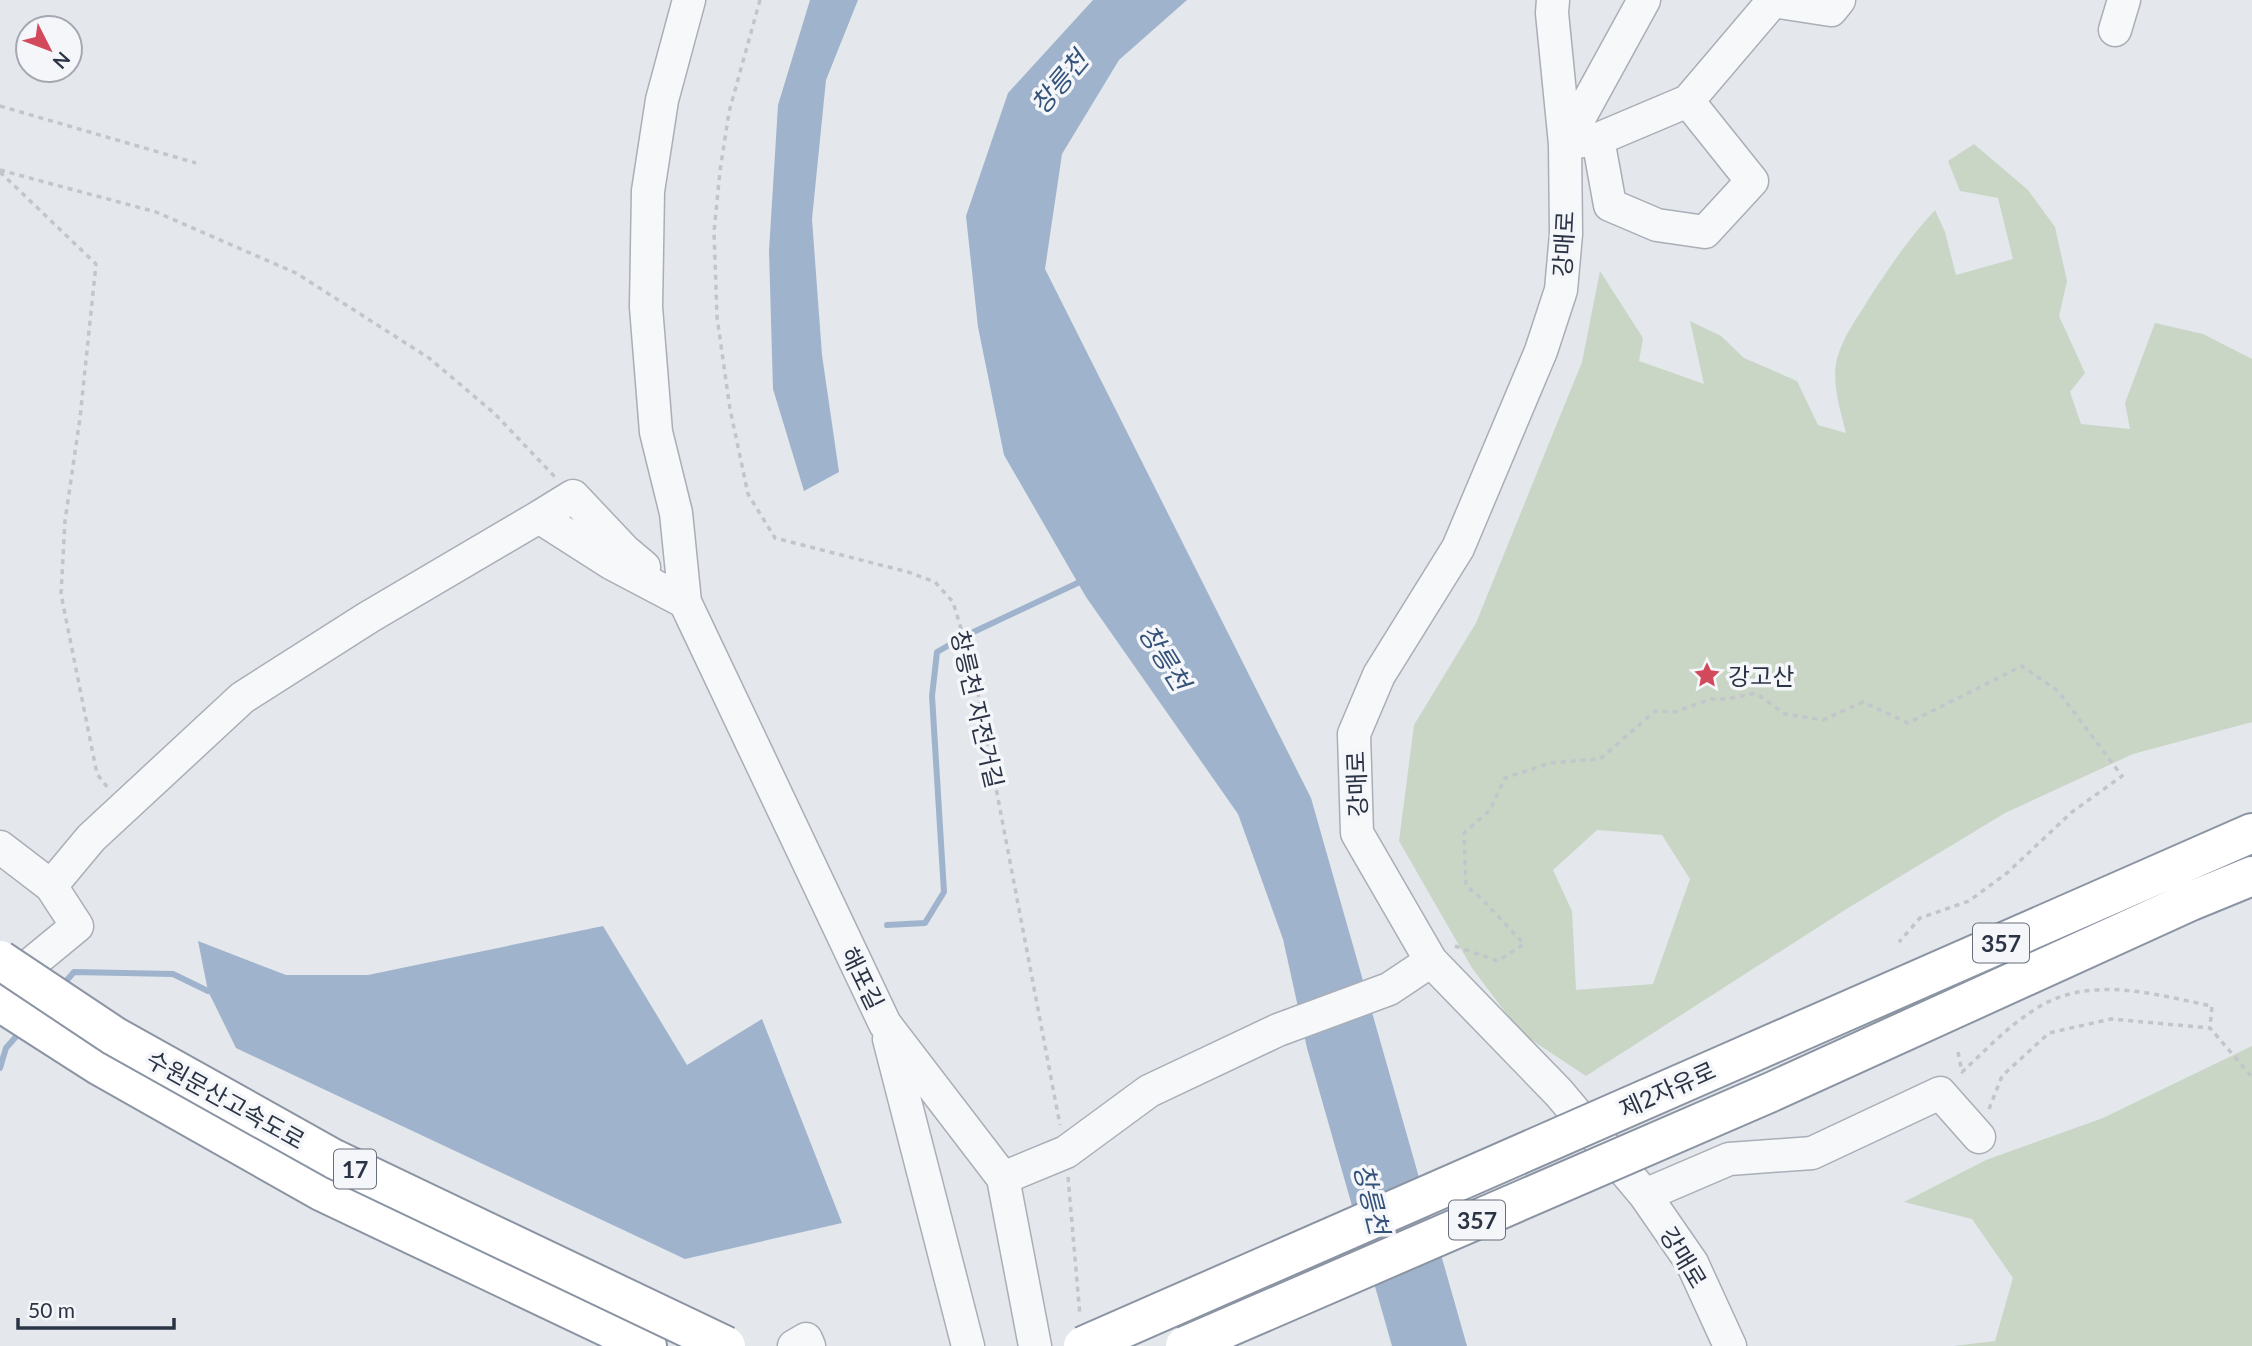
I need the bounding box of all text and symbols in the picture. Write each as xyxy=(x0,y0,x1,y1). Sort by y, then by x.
north arrow xyxy=(14,14,84,84)
water label: 창릉천 xyxy=(1024,42,1096,120)
text: N xyxy=(49,48,75,74)
street label: 강매로 xyxy=(1547,210,1579,278)
water label: 창릉천 xyxy=(1132,618,1199,699)
street label: 창릉천 자전거길 xyxy=(946,627,1010,791)
place icon: 강고산 xyxy=(1692,660,1722,690)
place label: 강고산 xyxy=(1728,661,1794,690)
street label: 강매로 xyxy=(1340,750,1372,818)
road number: 357 xyxy=(1973,924,2029,962)
street label: 해포길 xyxy=(835,942,891,1014)
street label: 수원문산고속도로 xyxy=(142,1043,310,1155)
street label: 제2자유로 xyxy=(1614,1055,1720,1123)
road number: 17 xyxy=(334,1150,376,1188)
water label: 창릉천 xyxy=(1348,1160,1397,1241)
road number: 357 xyxy=(1449,1200,1505,1240)
street label: 강매로 xyxy=(1655,1221,1713,1293)
scale bar xyxy=(18,1286,173,1330)
text: 50 m xyxy=(28,1297,75,1322)

